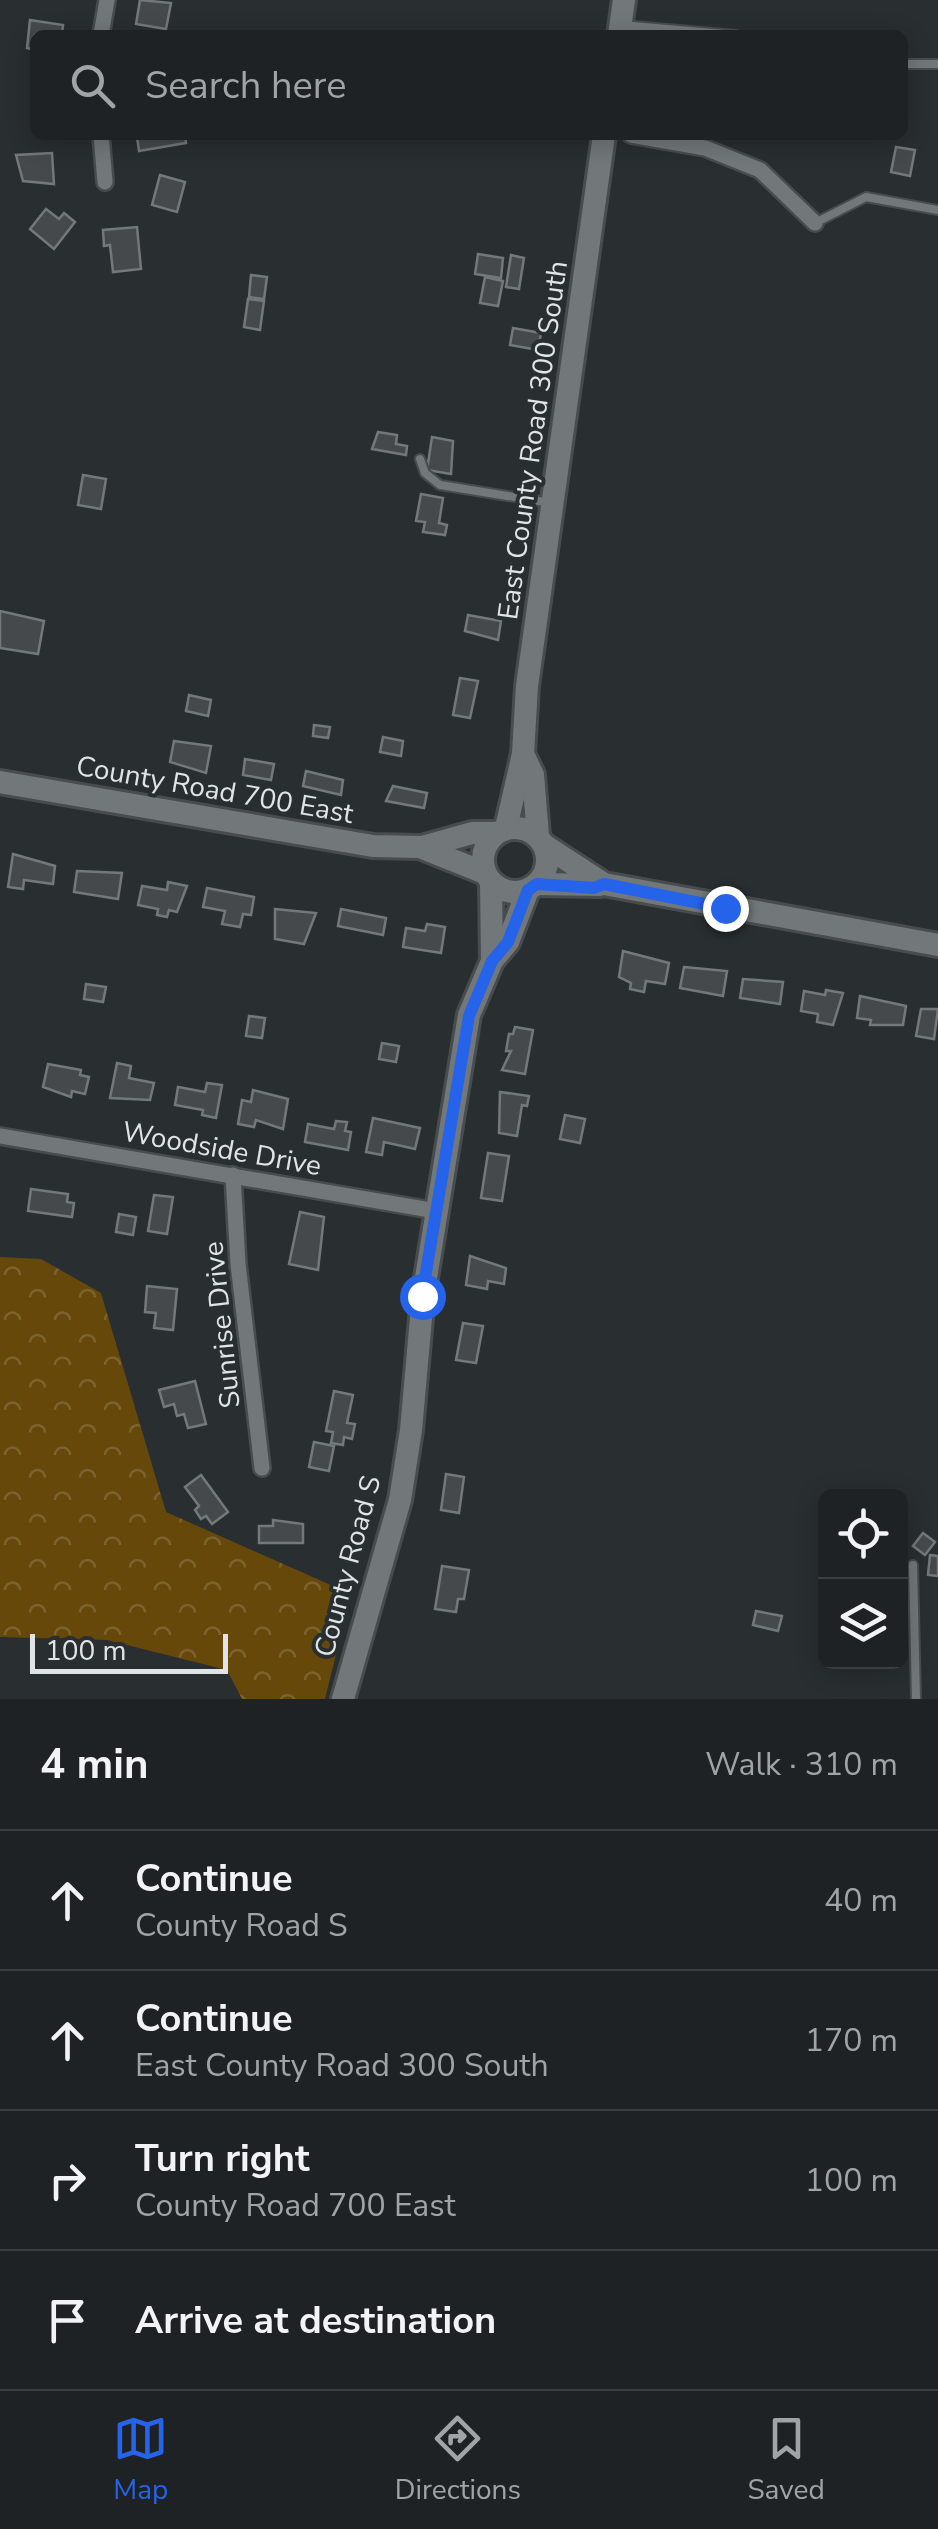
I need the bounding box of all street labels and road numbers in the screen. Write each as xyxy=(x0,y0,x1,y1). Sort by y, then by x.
street label: East County Road 300 South xyxy=(489,258,577,622)
street label: County Road 700 East xyxy=(73,747,356,833)
street label: Woodside Drive xyxy=(119,1113,324,1185)
street label: Sunrise Drive xyxy=(194,1240,250,1410)
street label: County Road S xyxy=(306,1471,390,1661)

